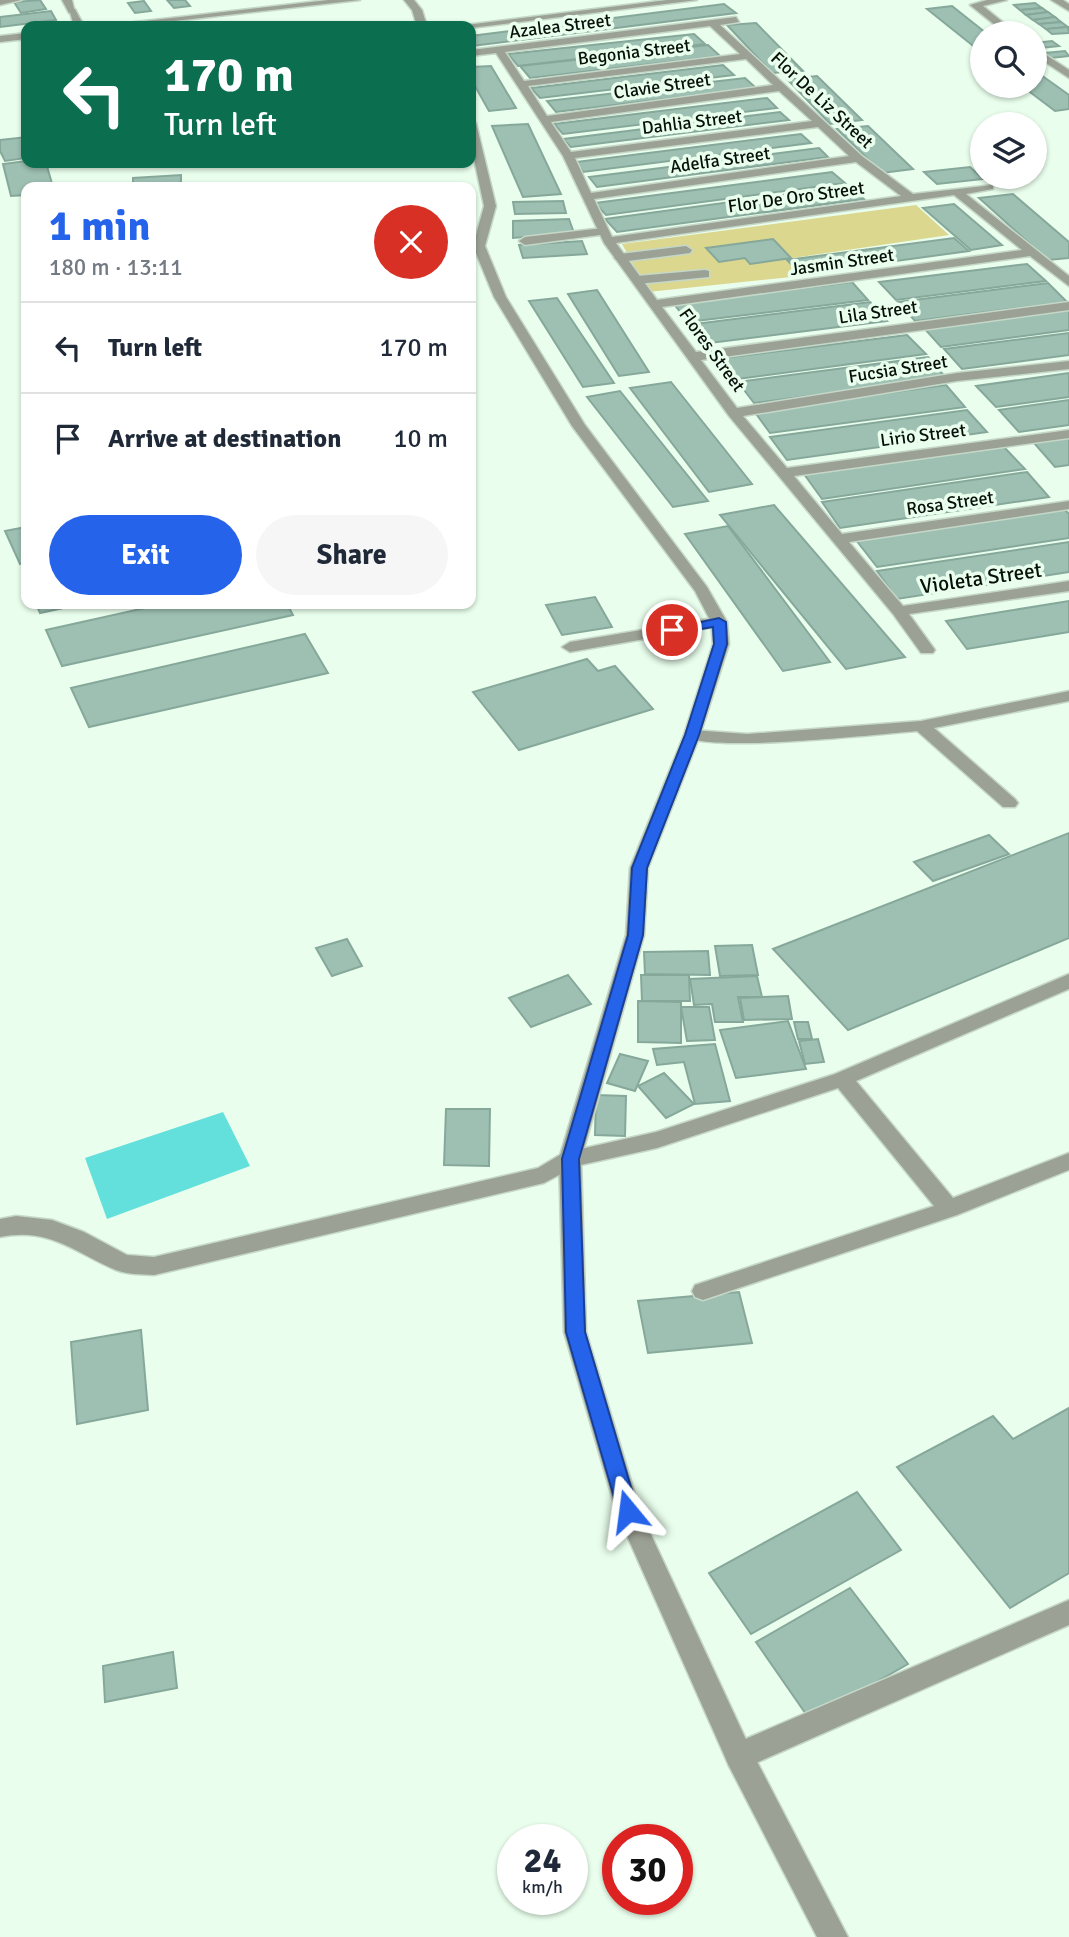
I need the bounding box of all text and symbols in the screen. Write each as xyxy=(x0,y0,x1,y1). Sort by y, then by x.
street label: Azalea Street xyxy=(508,9,612,43)
map controls xyxy=(970,21,1047,189)
button: search xyxy=(970,21,1047,98)
street label: Begonia Street xyxy=(576,34,692,70)
text: 170 m xyxy=(164,45,294,105)
street label: Flor De Liz Street xyxy=(766,47,878,153)
icon: left xyxy=(49,49,140,140)
street label: Clavie Street xyxy=(612,68,712,104)
text: Turn left xyxy=(164,105,277,144)
street label: Dahlia Street xyxy=(641,105,743,139)
button: layers xyxy=(970,112,1047,189)
street label: Adelfa Street xyxy=(669,142,771,178)
street label: Flor De Oro Street xyxy=(726,177,866,217)
text: 1 min xyxy=(49,201,150,252)
button: close xyxy=(374,205,448,279)
street label: Jasmin Street xyxy=(789,244,895,280)
text: 180 m · 13:11 xyxy=(49,253,183,282)
street label: Lila Street xyxy=(837,296,919,328)
street label: Flores Street xyxy=(674,304,750,396)
icon: left xyxy=(49,329,87,367)
text: Turn left xyxy=(108,332,202,364)
text: 170 m xyxy=(379,332,448,364)
street label: Fucsia Street xyxy=(847,350,949,388)
street label: Lirio Street xyxy=(879,419,967,451)
icon: arrive xyxy=(49,420,87,458)
text: Arrive at destination xyxy=(108,423,341,455)
text: 10 m xyxy=(393,423,448,455)
street label: Rosa Street xyxy=(905,486,995,520)
button: Exit xyxy=(49,515,242,595)
button: Share xyxy=(256,515,448,595)
street label: Violeta Street xyxy=(919,557,1043,599)
pin xyxy=(642,600,702,660)
icon: arrive xyxy=(653,611,691,649)
position arrow xyxy=(591,1474,665,1548)
speed limit sign: 30 xyxy=(602,1824,693,1915)
text: 24 xyxy=(524,1839,561,1882)
text: km/h xyxy=(522,1876,563,1898)

